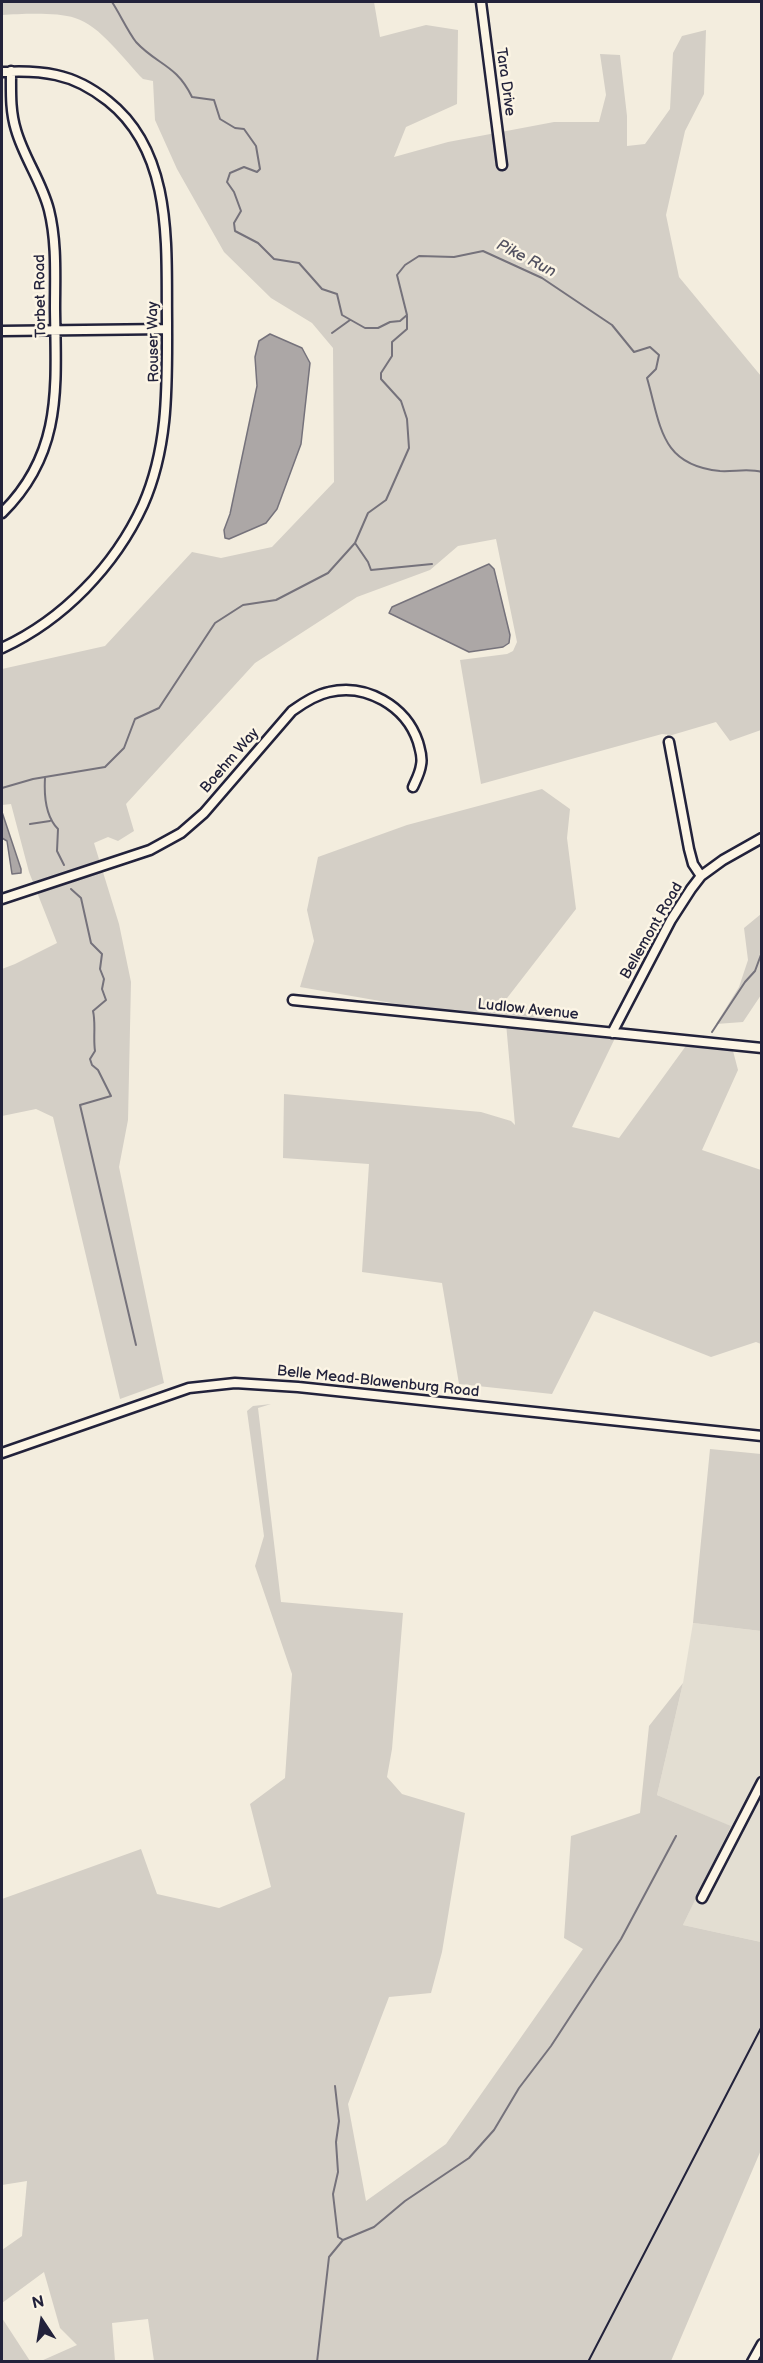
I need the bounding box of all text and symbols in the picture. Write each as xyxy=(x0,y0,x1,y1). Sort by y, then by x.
street label: Tara Drive xyxy=(491,47,519,117)
water label: Pike Run xyxy=(493,236,559,282)
street label: Torbet Road xyxy=(31,254,51,338)
street label: Rouser Way xyxy=(144,301,164,383)
street label: Boehm Way xyxy=(197,725,263,797)
street label: Bellemont Road xyxy=(617,879,687,983)
street label: Ludlow Avenue xyxy=(476,996,580,1024)
street label: Belle Mead-Blawenburg Road xyxy=(276,1362,480,1402)
north arrow xyxy=(12,2291,72,2351)
text: N xyxy=(30,2292,46,2313)

